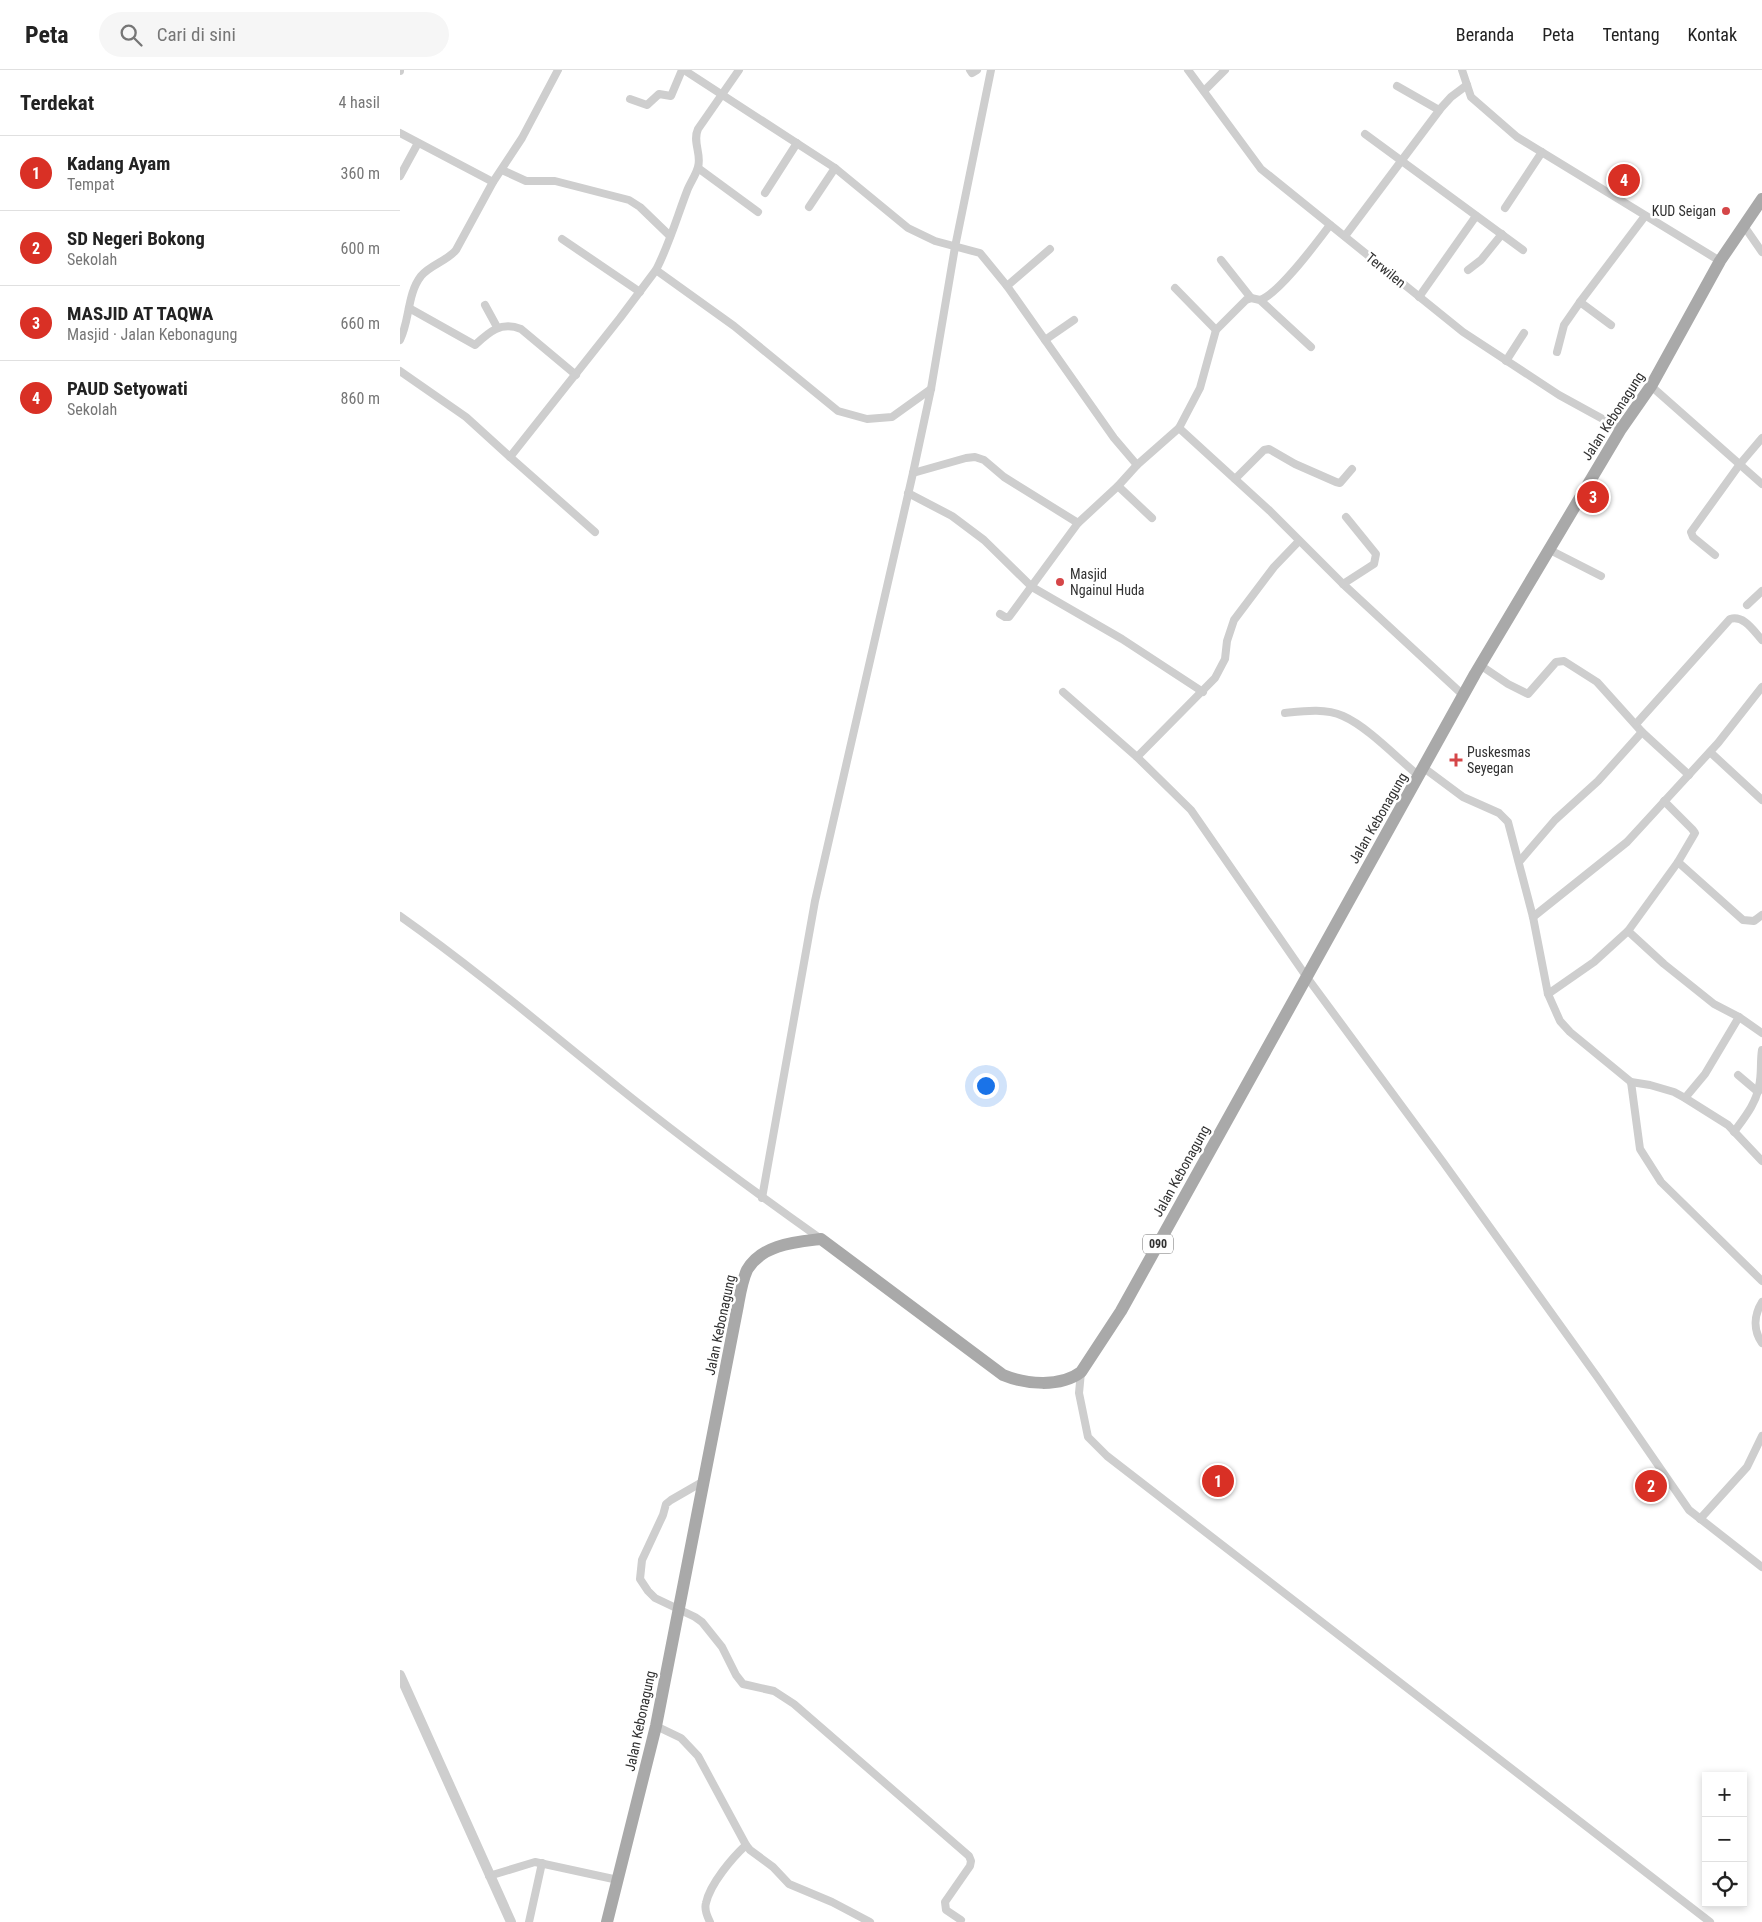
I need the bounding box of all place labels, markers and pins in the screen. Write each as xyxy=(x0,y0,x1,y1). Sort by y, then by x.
pin: 4 xyxy=(1608,161,1640,199)
place label: KUD Seigan xyxy=(1652,203,1716,219)
marker: KUD Seigan xyxy=(1720,205,1732,217)
pin: 3 xyxy=(1577,478,1609,516)
place label: Masjid Ngainul Huda xyxy=(1070,566,1145,598)
marker: Masjid Ngainul Huda xyxy=(1054,576,1066,588)
place label: Puskesmas Seyegan xyxy=(1467,744,1531,776)
marker: Puskesmas Seyegan xyxy=(1449,753,1463,767)
pin: 1 xyxy=(1202,1462,1234,1500)
pin: 2 xyxy=(1635,1467,1667,1505)

